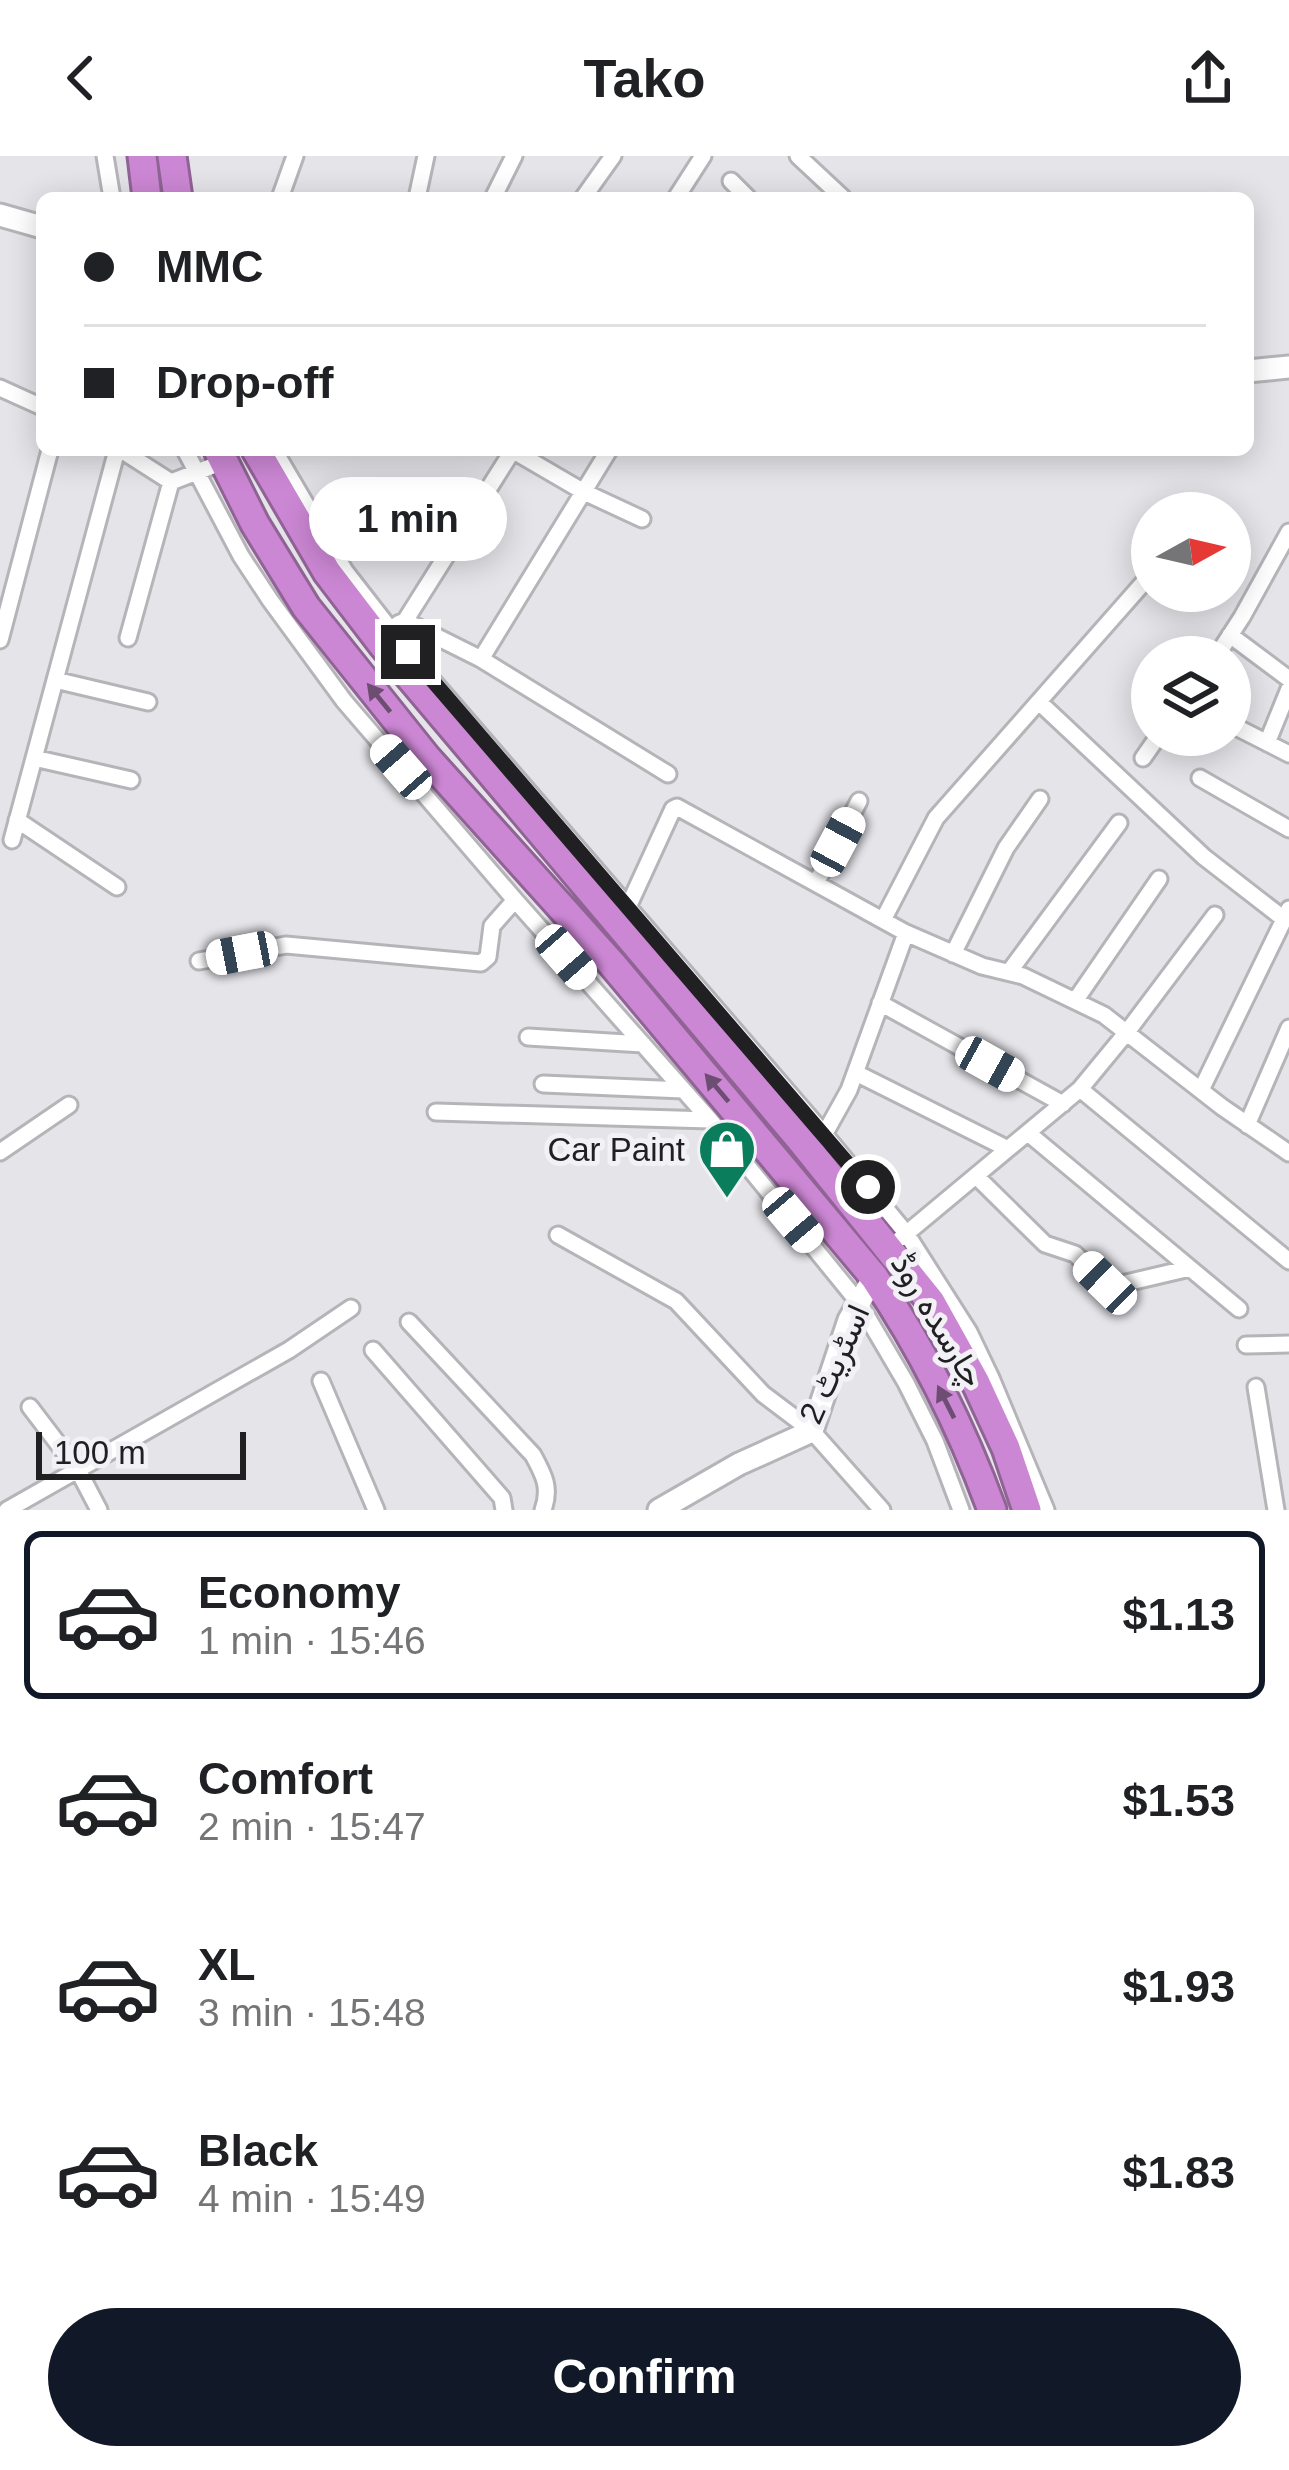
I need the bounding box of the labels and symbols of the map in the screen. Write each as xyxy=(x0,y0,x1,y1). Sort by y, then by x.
callout: 1 min xyxy=(309,478,507,562)
north arrow xyxy=(1131,492,1251,612)
route end xyxy=(381,625,435,679)
one-way arrow xyxy=(367,683,393,714)
car xyxy=(364,728,438,806)
car xyxy=(805,802,871,882)
car xyxy=(529,918,603,996)
car xyxy=(203,928,281,978)
car xyxy=(950,1031,1030,1097)
one-way arrow xyxy=(705,1073,731,1103)
shop icon: Car Paint xyxy=(696,1118,758,1200)
place label: Car Paint xyxy=(547,1131,685,1168)
route start xyxy=(841,1160,895,1214)
car xyxy=(756,1181,830,1259)
car xyxy=(1067,1245,1143,1321)
street label: چارسدہ روڈ xyxy=(880,1247,992,1395)
street label: اسٹریٹ 2 xyxy=(791,1299,878,1430)
one-way arrow xyxy=(937,1385,957,1420)
scale bar xyxy=(36,1426,246,1479)

